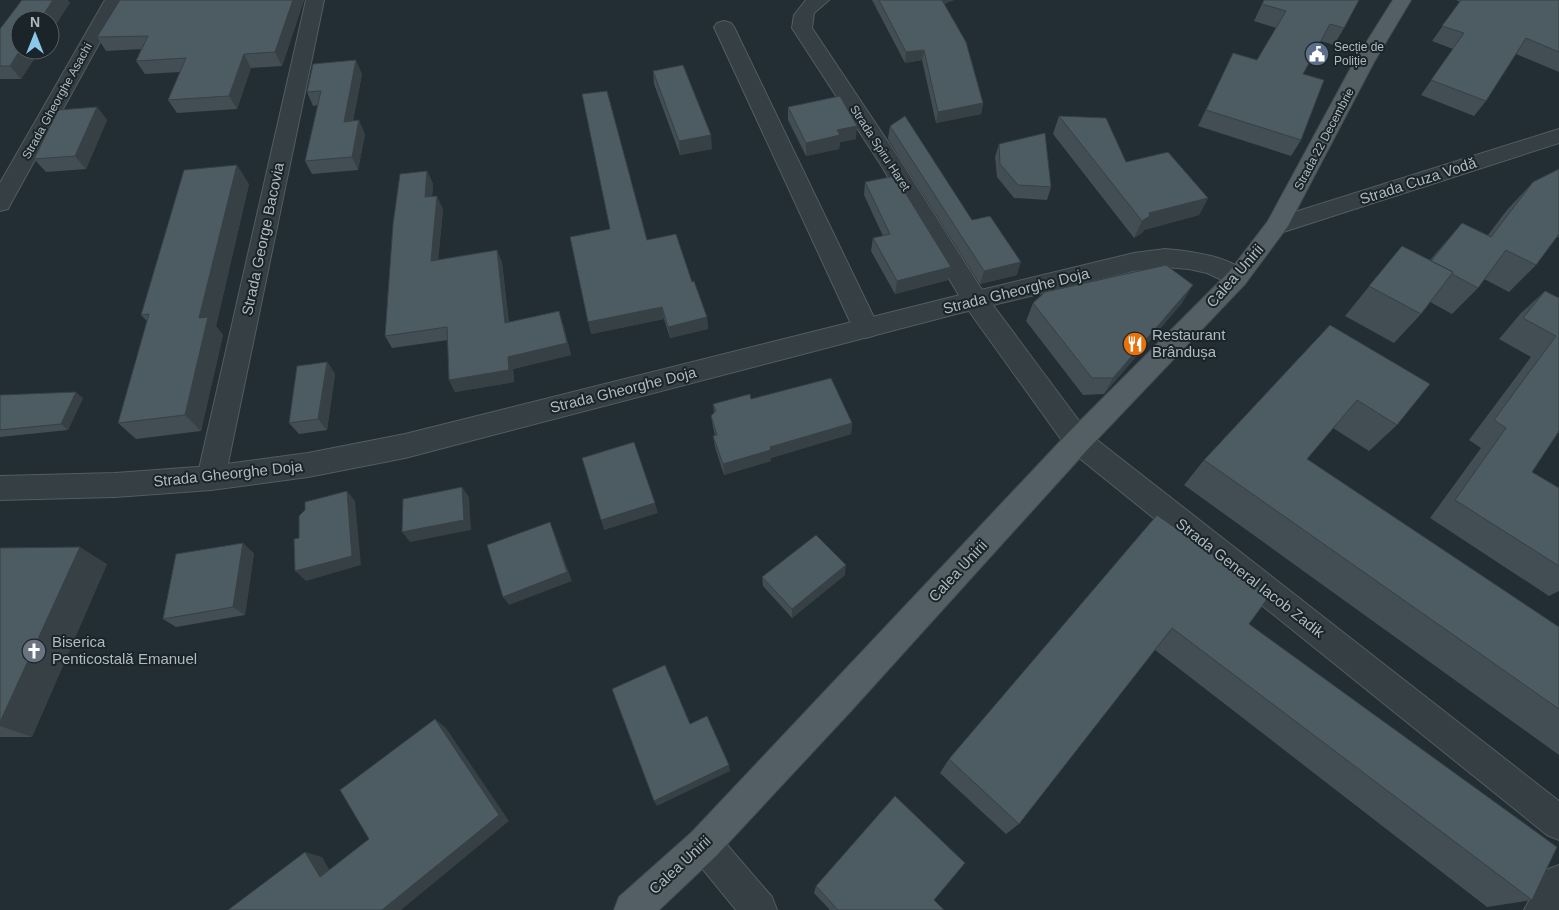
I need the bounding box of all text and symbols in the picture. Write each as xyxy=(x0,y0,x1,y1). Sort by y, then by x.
north arrow xyxy=(10,10,60,60)
text: N xyxy=(30,14,40,30)
street label: Strada Gheorghe Asachi xyxy=(19,40,95,162)
place label: Secție de Poliție xyxy=(1334,40,1384,68)
public building icon: Secție de Poliție xyxy=(1304,41,1330,67)
street label: Strada 22 Decembrie xyxy=(1291,85,1357,192)
street label: Strada Spiru Haret xyxy=(847,103,913,194)
street label: Strada Cuza Vodă xyxy=(1357,153,1479,207)
street label: Strada George Bacovia xyxy=(238,160,287,317)
street label: Calea Unirii xyxy=(1203,241,1266,311)
street label: Strada Gheorghe Doja xyxy=(941,264,1091,317)
place label: Restaurant Brândușa xyxy=(1152,326,1226,360)
restaurant icon: Restaurant Brândușa xyxy=(1122,331,1148,357)
street label: Strada Gheorghe Doja xyxy=(548,363,698,416)
street label: Strada Gheorghe Doja xyxy=(152,457,304,490)
street label: Strada General Iacob Zadik xyxy=(1173,514,1328,641)
street label: Calea Unirii xyxy=(925,537,990,605)
place label: Biserica Penticostală Emanuel xyxy=(52,633,197,667)
church icon: Biserica Penticostală Emanuel xyxy=(21,638,47,664)
street label: Calea Unirii xyxy=(646,832,714,897)

